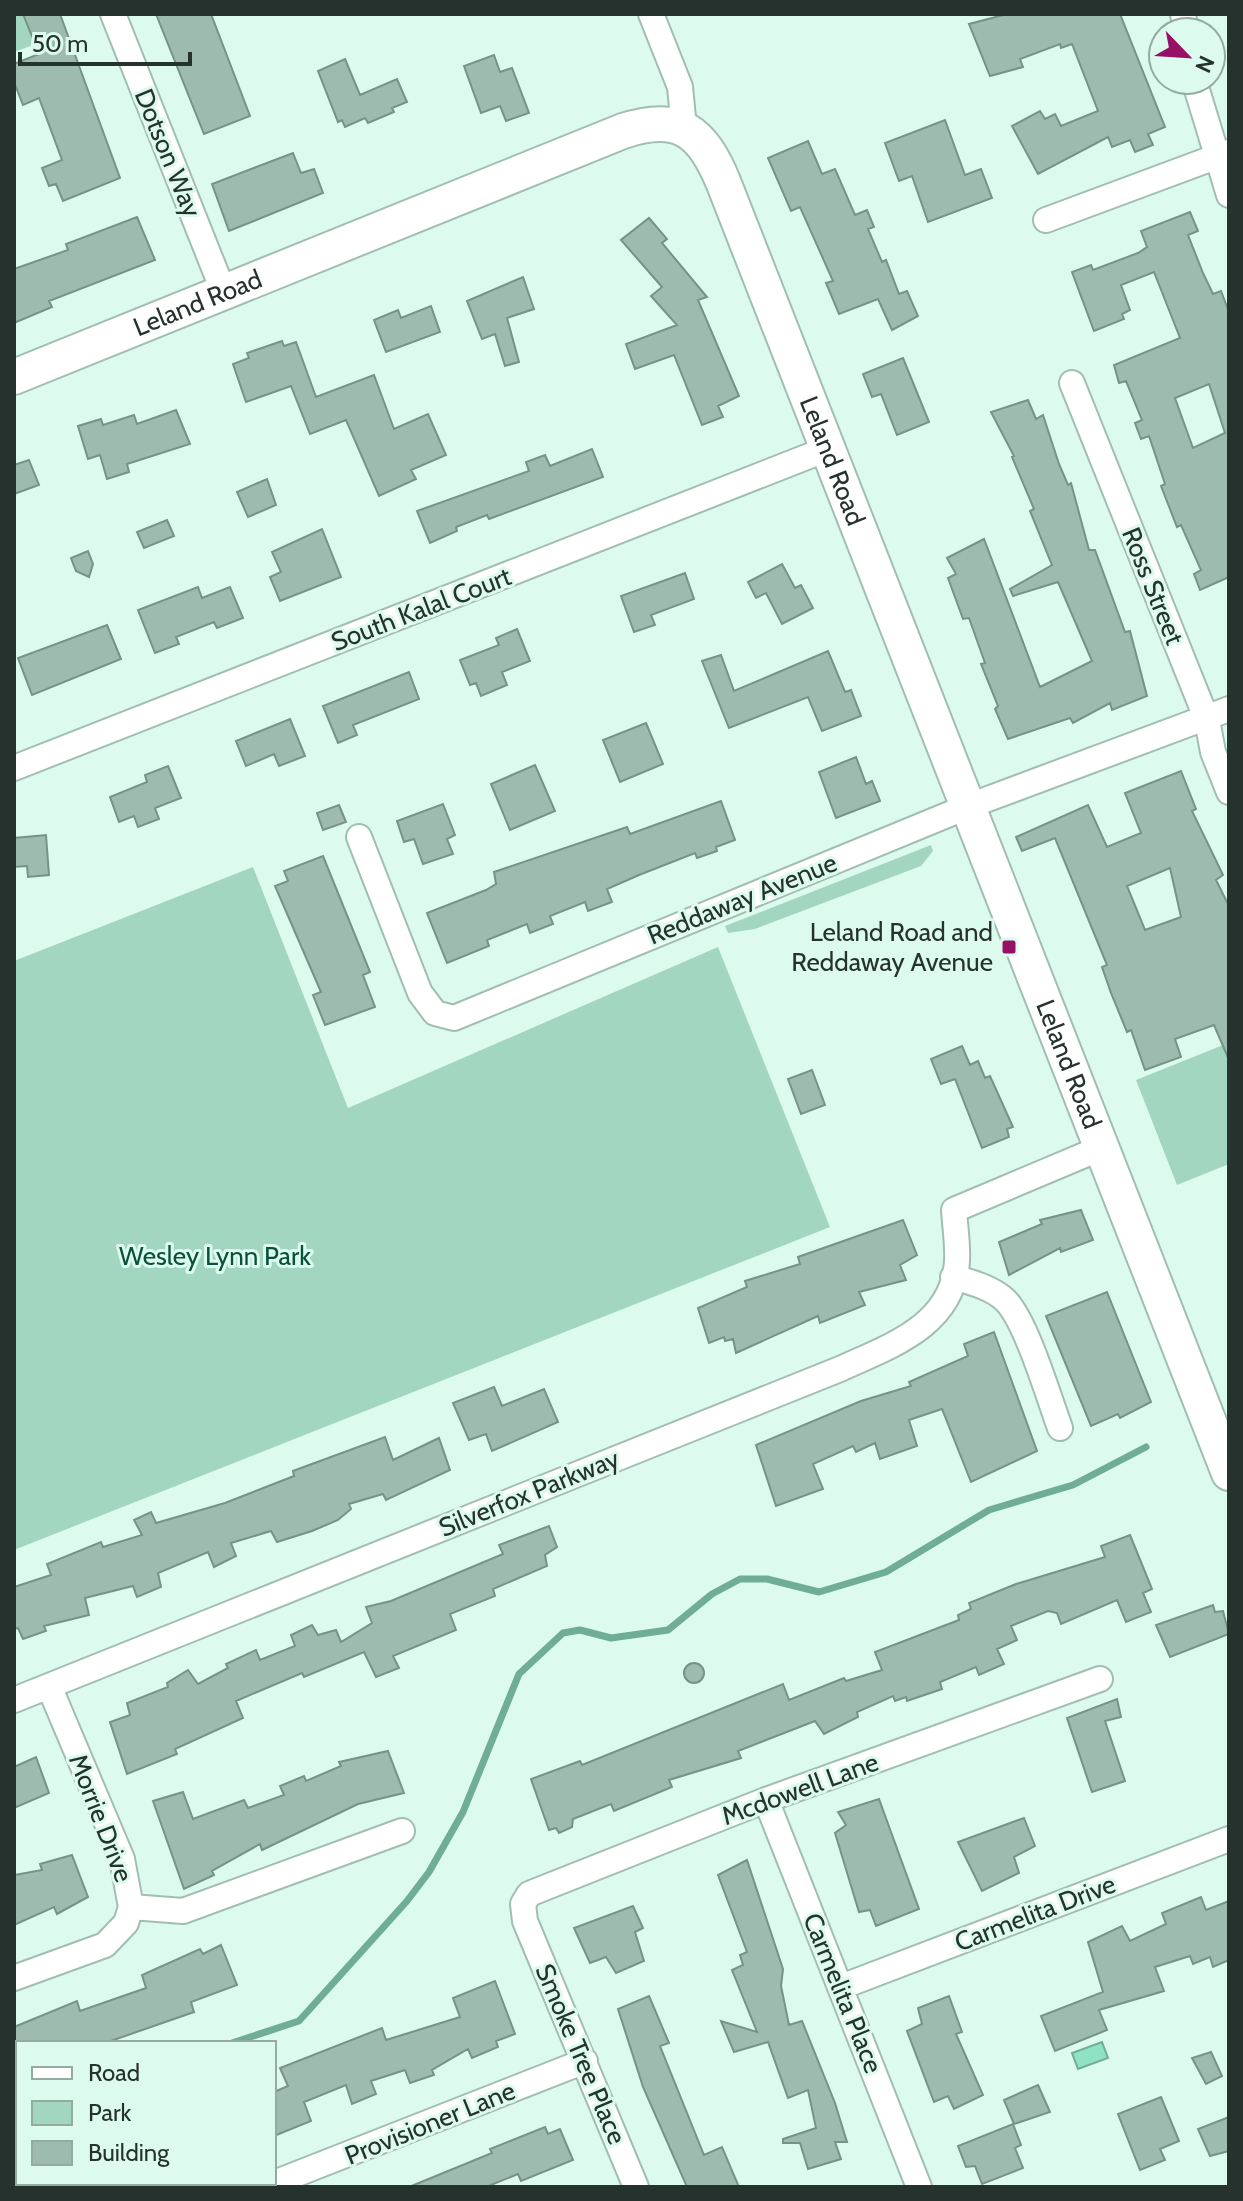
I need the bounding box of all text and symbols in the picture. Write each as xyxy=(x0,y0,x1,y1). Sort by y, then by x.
scale bar xyxy=(20,16,190,66)
north arrow xyxy=(1147,16,1227,96)
text: 50 m xyxy=(32,29,88,58)
text: N xyxy=(1189,51,1220,77)
street label: Dotson Way xyxy=(128,84,208,222)
street label: Leland Road xyxy=(129,263,267,343)
street label: Leland Road xyxy=(793,392,872,530)
street label: Ross Street xyxy=(1115,523,1191,650)
street label: South Kalal Court xyxy=(326,560,516,658)
street label: Reddaway Avenue xyxy=(643,846,841,952)
place label: Leland Road and Reddaway Avenue xyxy=(791,916,993,978)
marker: Leland Road and Reddaway Avenue xyxy=(1000,938,1018,956)
street label: Leland Road xyxy=(1029,995,1109,1133)
park label: Wesley Lynn Park xyxy=(119,1240,311,1272)
street label: Silverfox Parkway xyxy=(434,1442,624,1544)
street label: Mcdowell Lane xyxy=(717,1746,883,1832)
street label: Morrie Drive xyxy=(62,1749,140,1887)
street label: Carmelita Drive xyxy=(950,1868,1120,1958)
street label: Carmelita Place xyxy=(796,1908,890,2078)
street label: Smoke Tree Place xyxy=(529,1959,633,2149)
legend xyxy=(16,2041,276,2185)
text: Road xyxy=(88,2058,140,2087)
street label: Provisioner Lane xyxy=(340,2074,520,2172)
text: Park xyxy=(88,2098,131,2127)
text: Building xyxy=(88,2138,170,2167)

